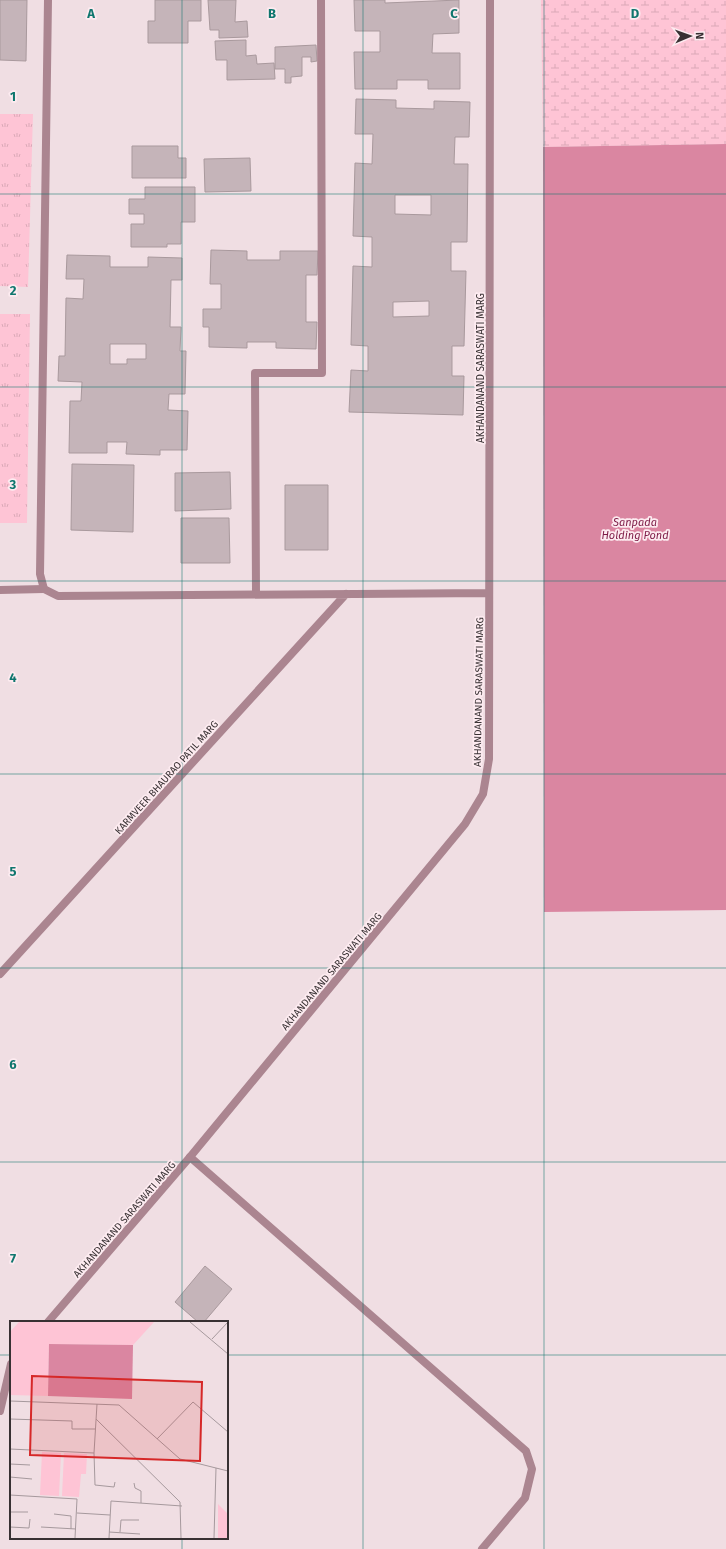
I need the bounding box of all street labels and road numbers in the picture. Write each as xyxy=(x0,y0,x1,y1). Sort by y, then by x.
street label: AKHANDANAND SARASWATI MARG xyxy=(475,293,487,443)
street label: AKHANDANAND SARASWATI MARG xyxy=(472,617,486,767)
street label: KARMVEER BHAURAO PATIL MARG xyxy=(113,718,221,837)
street label: AKHANDANAND SARASWATI MARG xyxy=(279,910,385,1033)
street label: AKHANDANAND SARASWATI MARG xyxy=(71,1159,178,1280)

